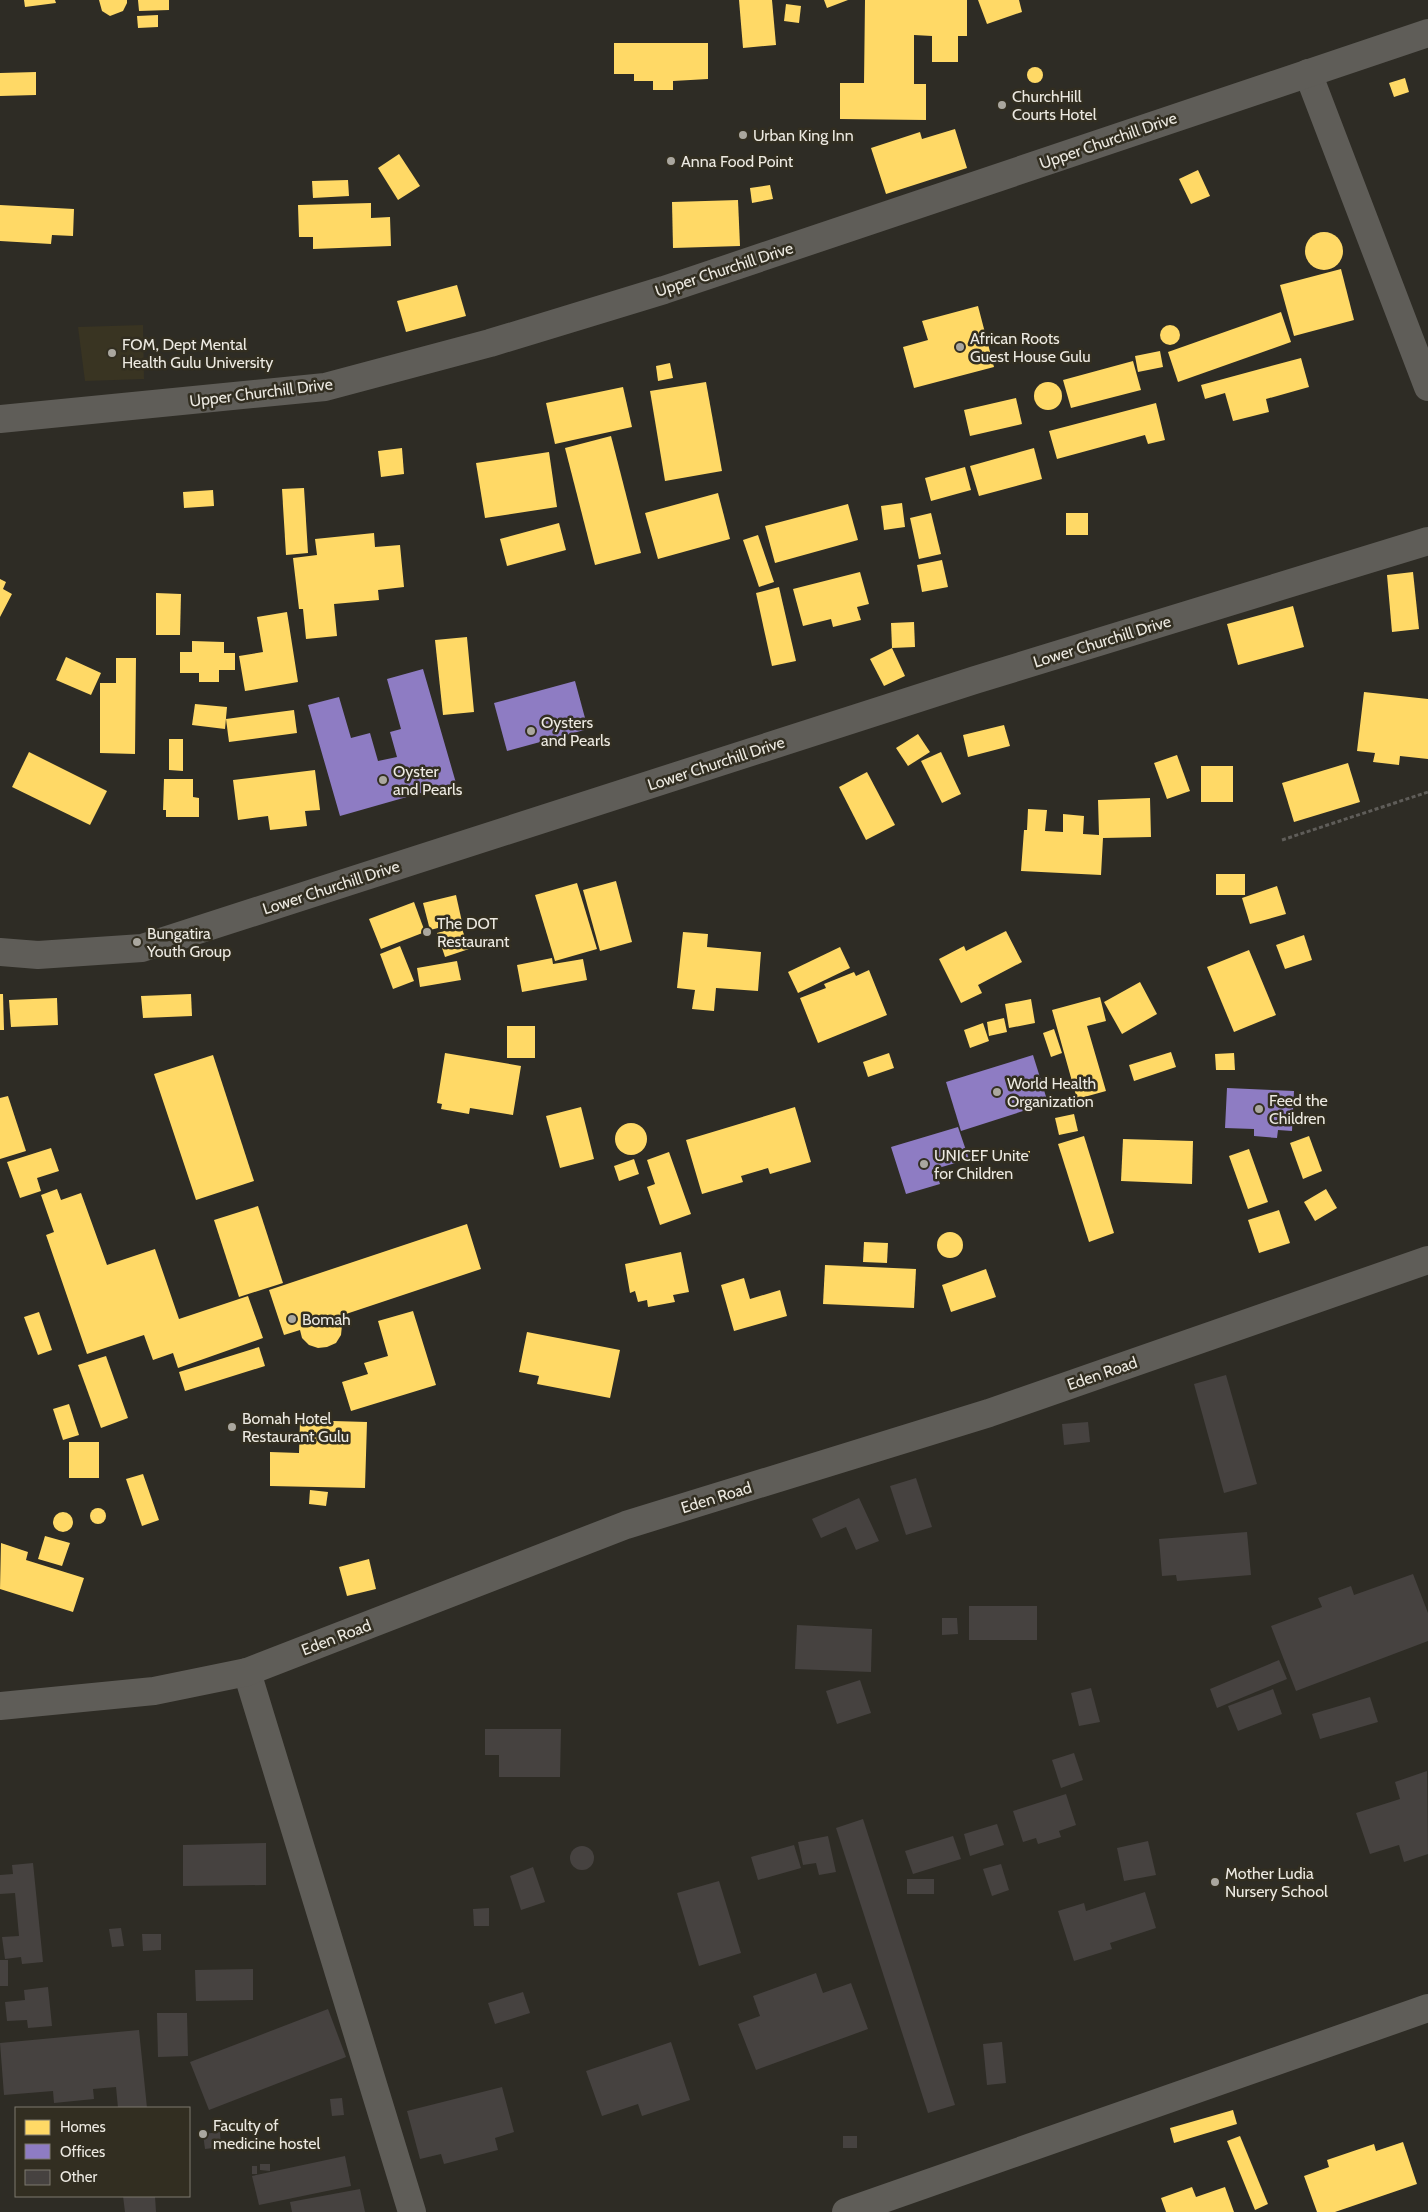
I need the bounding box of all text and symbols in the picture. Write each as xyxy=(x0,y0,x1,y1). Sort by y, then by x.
place label: ChurchHill Courts Hotel xyxy=(1012,87,1097,124)
marker: ChurchHill Courts Hotel xyxy=(996,99,1008,111)
street label: Upper Churchill Drive xyxy=(1037,108,1179,173)
place label: Urban King Inn xyxy=(753,126,854,145)
marker: Urban King Inn xyxy=(737,129,749,141)
place label: Anna Food Point xyxy=(681,152,794,171)
marker: Anna Food Point xyxy=(665,155,677,167)
street label: Upper Churchill Drive xyxy=(653,238,796,301)
place label: African Roots Guest House Gulu xyxy=(970,329,1091,366)
place label: FOM, Dept Mental Health Gulu University xyxy=(122,335,273,372)
marker: African Roots Guest House Gulu xyxy=(954,341,966,353)
marker: FOM, Dept Mental Health Gulu University xyxy=(106,347,118,359)
street label: Upper Churchill Drive xyxy=(188,374,334,411)
street label: Lower Churchill Drive xyxy=(1031,611,1173,671)
place label: Oysters and Pearls xyxy=(541,713,611,750)
marker: Oysters and Pearls xyxy=(525,725,537,737)
street label: Lower Churchill Drive xyxy=(645,732,787,795)
place label: Oyster and Pearls xyxy=(393,762,463,799)
marker: Oyster and Pearls xyxy=(377,774,389,786)
street label: Lower Churchill Drive xyxy=(260,856,402,919)
place label: The DOT Restaurant xyxy=(437,914,510,951)
place label: Bungatira Youth Group xyxy=(146,924,231,961)
marker: The DOT Restaurant xyxy=(421,926,433,938)
marker: Bungatira Youth Group xyxy=(131,936,143,948)
place label: World Health Organization xyxy=(1007,1074,1096,1111)
marker: World Health Organization xyxy=(991,1086,1003,1098)
place label: Feed the Children xyxy=(1269,1091,1328,1128)
marker: Feed the Children xyxy=(1253,1103,1265,1115)
place label: UNICEF Unite for Children xyxy=(934,1146,1029,1183)
marker: UNICEF Unite for Children xyxy=(918,1158,930,1170)
place label: Bomah xyxy=(302,1310,351,1329)
marker: Bomah xyxy=(286,1313,298,1325)
street label: Eden Road xyxy=(1065,1353,1140,1394)
place label: Bomah Hotel Restaurant Gulu xyxy=(242,1409,349,1446)
marker: Bomah Hotel Restaurant Gulu xyxy=(226,1421,238,1433)
street label: Eden Road xyxy=(678,1478,754,1517)
street label: Eden Road xyxy=(299,1616,374,1659)
place label: Mother Ludia Nursery School xyxy=(1225,1864,1328,1901)
marker: Mother Ludia Nursery School xyxy=(1209,1876,1221,1888)
legend xyxy=(15,2107,190,2197)
place label: Faculty of medicine hostel xyxy=(213,2116,321,2153)
text: Homes xyxy=(60,2118,106,2136)
marker: Faculty of medicine hostel xyxy=(197,2128,209,2140)
text: Offices xyxy=(60,2143,105,2161)
text: Other xyxy=(60,2168,97,2186)

